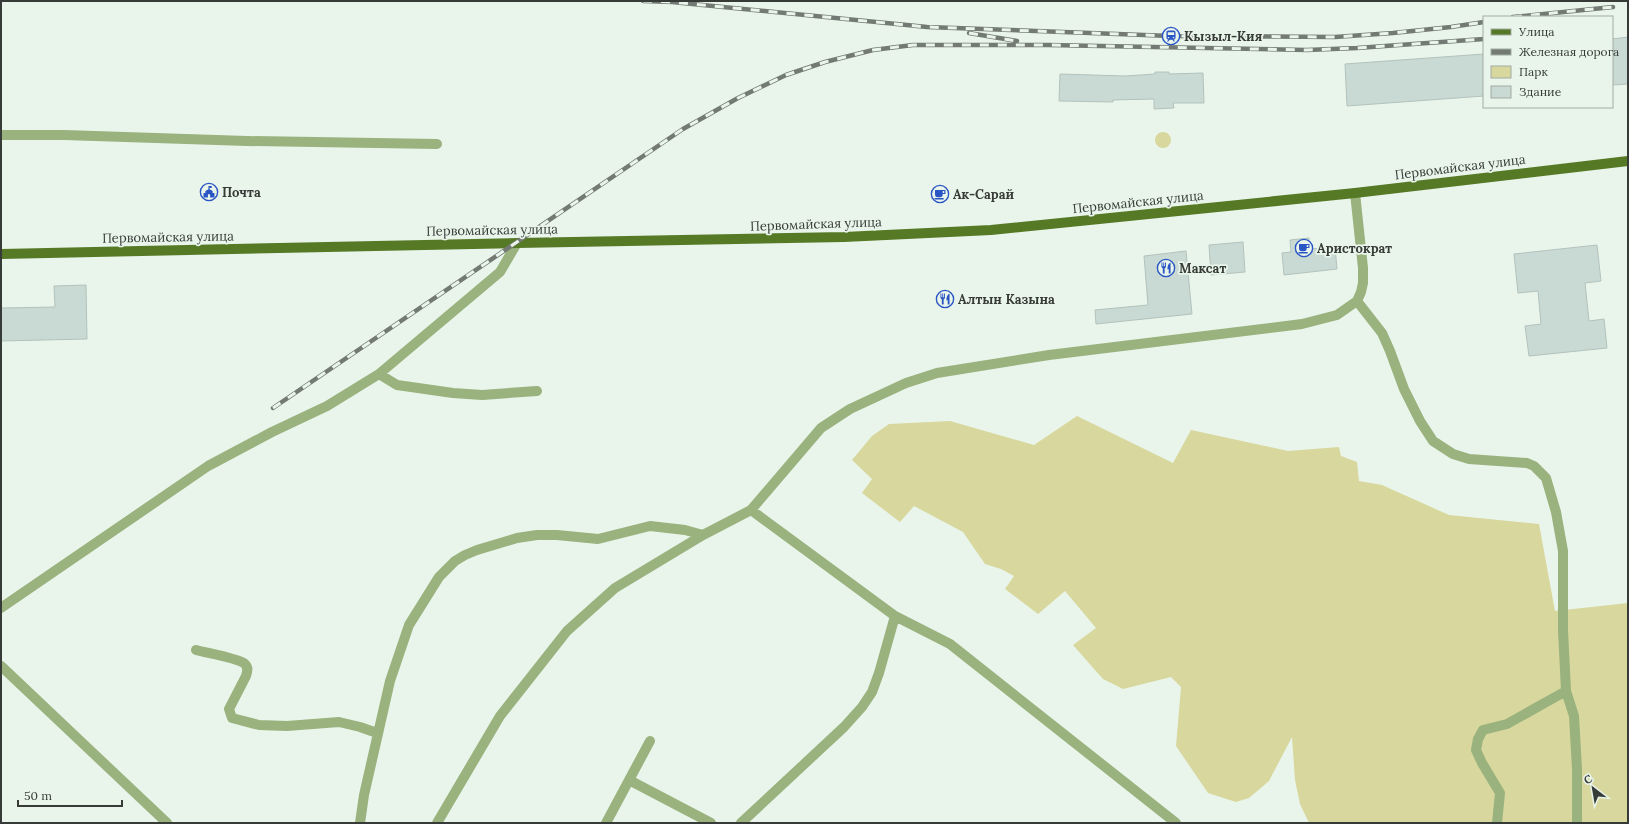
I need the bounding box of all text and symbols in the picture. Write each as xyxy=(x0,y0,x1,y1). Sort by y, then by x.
legend xyxy=(1483,16,1613,108)
text: Улица xyxy=(1518,24,1555,39)
station icon: Кызыл-Кия xyxy=(1161,26,1181,46)
place label: Кызыл-Кия xyxy=(1184,28,1263,45)
text: Железная дорога xyxy=(1519,44,1619,59)
text: Парк xyxy=(1519,64,1548,79)
text: Здание xyxy=(1519,84,1562,99)
street label: Первомайская улица xyxy=(1394,151,1527,183)
public building icon: Почта xyxy=(199,182,219,202)
place label: Почта xyxy=(222,184,261,201)
cafe icon: Ак-Сарай xyxy=(930,184,950,204)
place label: Ак-Сарай xyxy=(953,186,1014,203)
street label: Первомайская улица xyxy=(1072,187,1205,217)
street label: Первомайская улица xyxy=(750,213,882,235)
street label: Первомайская улица xyxy=(426,220,558,240)
street label: Первомайская улица xyxy=(102,227,234,247)
cafe icon: Аристократ xyxy=(1294,238,1314,258)
place label: Аристократ xyxy=(1317,240,1392,257)
restaurant icon: Максат xyxy=(1156,258,1176,278)
place label: Максат xyxy=(1179,260,1226,277)
restaurant icon: Алтын Казына xyxy=(935,289,955,309)
place label: Алтын Казына xyxy=(958,291,1055,308)
north arrow xyxy=(1573,768,1613,808)
text: С xyxy=(1581,771,1595,787)
scale bar xyxy=(18,782,122,808)
text: 50 m xyxy=(24,788,52,803)

